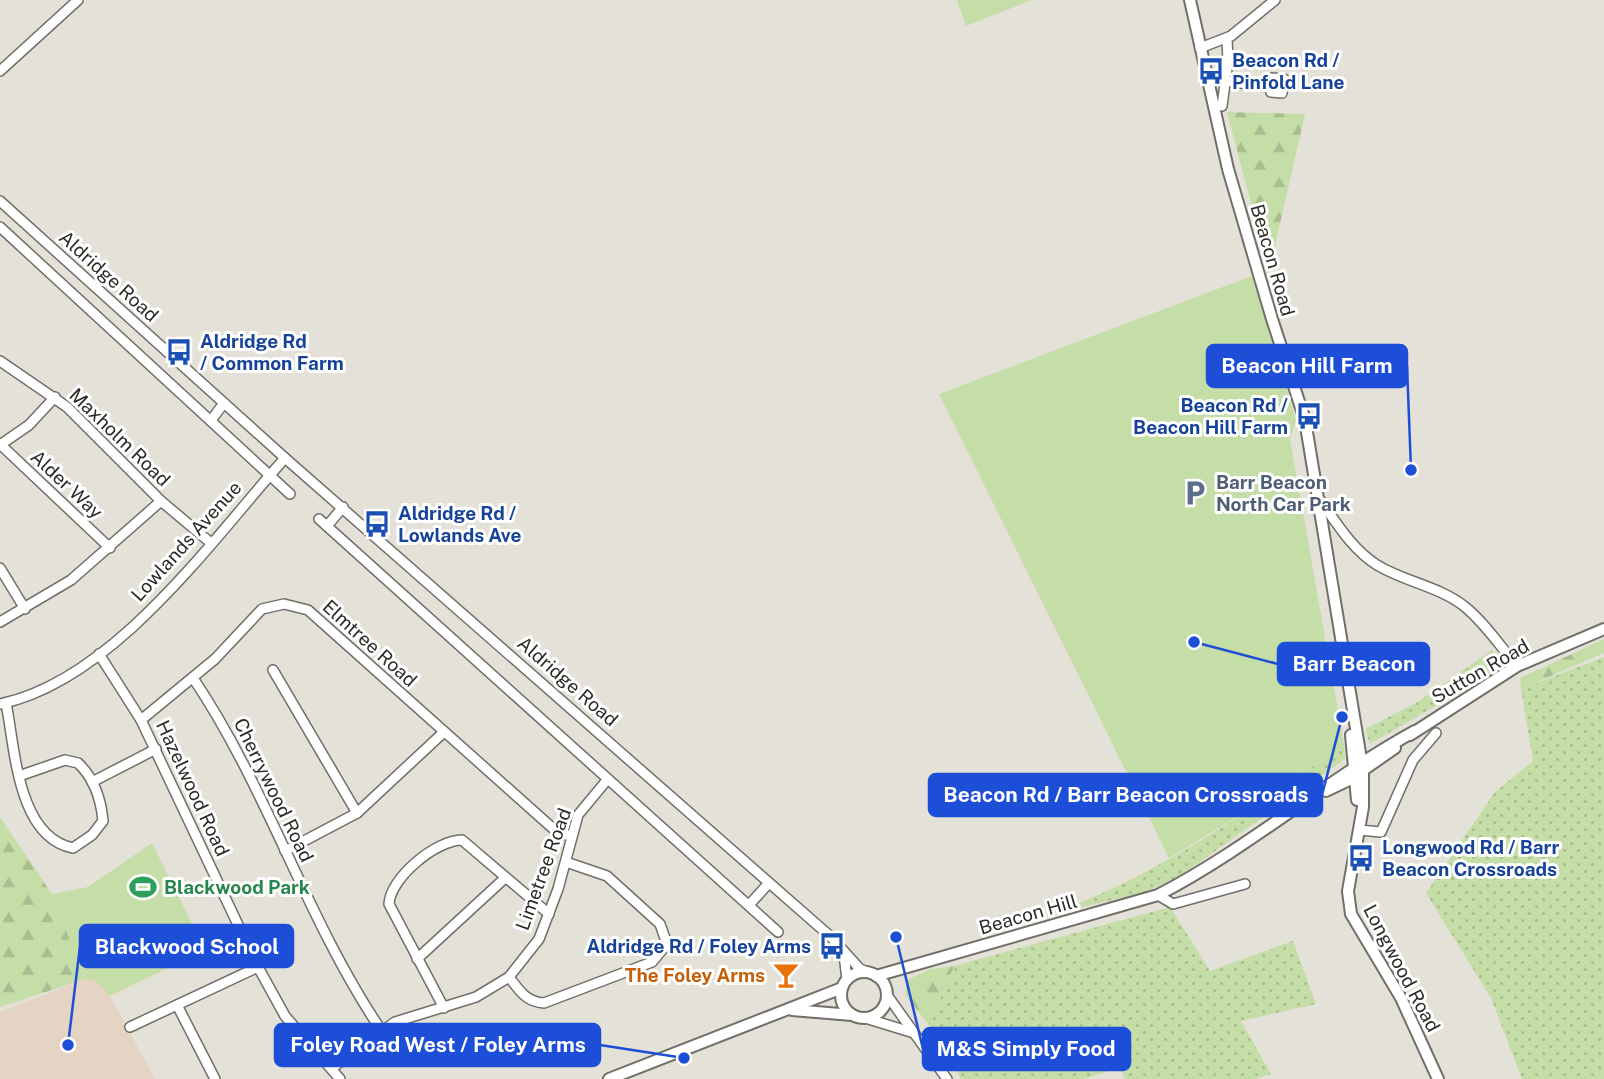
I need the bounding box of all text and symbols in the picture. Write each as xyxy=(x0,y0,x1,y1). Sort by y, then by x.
place label: Beacon Rd / Pinfold Lane xyxy=(1232,49,1344,93)
bus stop icon: Beacon Rd / Pinfold Lane xyxy=(1196,56,1226,86)
street label: Beacon Road xyxy=(1247,201,1299,319)
street label: Aldridge Road xyxy=(55,226,163,326)
place label: Aldridge Rd / Common Farm xyxy=(200,330,344,374)
bus stop icon: Aldridge Rd / Common Farm xyxy=(164,337,194,367)
callout: Beacon Hill Farm xyxy=(1207,345,1407,387)
text: Beacon Hill Farm xyxy=(1221,353,1393,378)
street label: Maxholm Road xyxy=(65,384,175,490)
place label: Beacon Rd / Beacon Hill Farm xyxy=(1133,394,1288,438)
bus stop icon: Beacon Rd / Beacon Hill Farm xyxy=(1294,401,1324,431)
street label: Alder Way xyxy=(27,445,107,523)
place label: Barr Beacon North Car Park xyxy=(1216,471,1351,515)
street label: Lowlands Avenue xyxy=(126,476,246,606)
parking icon: Barr Beacon North Car Park xyxy=(1180,478,1210,508)
place label: Aldridge Rd / Lowlands Ave xyxy=(398,502,521,546)
bus stop icon: Aldridge Rd / Lowlands Ave xyxy=(362,509,392,539)
street label: Elmtree Road xyxy=(318,595,422,691)
street label: Aldridge Road xyxy=(513,632,623,730)
street label: Sutton Road xyxy=(1427,634,1533,708)
callout: Barr Beacon xyxy=(1278,643,1429,685)
text: Barr Beacon xyxy=(1293,651,1415,676)
street label: Cherrywood Road xyxy=(230,714,318,866)
street label: Hazelwood Road xyxy=(152,717,234,859)
callout: Beacon Rd / Barr Beacon Crossroads xyxy=(929,774,1322,816)
text: Beacon Rd / Barr Beacon Crossroads xyxy=(943,782,1309,807)
street label: Limetree Road xyxy=(511,805,575,933)
place label: Longwood Rd / Barr Beacon Crossroads xyxy=(1382,836,1559,880)
bus stop icon: Longwood Rd / Barr Beacon Crossroads xyxy=(1346,843,1376,873)
sports icon: Blackwood Park xyxy=(128,872,158,902)
place label: Blackwood Park xyxy=(164,876,310,898)
street label: Beacon Hill xyxy=(976,889,1080,939)
street label: Longwood Road xyxy=(1359,900,1445,1036)
callout: Blackwood School xyxy=(80,925,293,967)
bus stop icon: Aldridge Rd / Foley Arms xyxy=(817,931,847,961)
text: Blackwood School xyxy=(95,934,279,959)
place label: Aldridge Rd / Foley Arms xyxy=(586,935,811,957)
bar icon: The Foley Arms xyxy=(771,960,801,990)
place label: The Foley Arms xyxy=(625,964,765,986)
callout: Foley Road West / Foley Arms xyxy=(275,1024,600,1066)
callout: M&S Simply Food xyxy=(923,1028,1130,1070)
text: Foley Road West / Foley Arms xyxy=(290,1032,586,1057)
text: M&S Simply Food xyxy=(937,1036,1115,1061)

